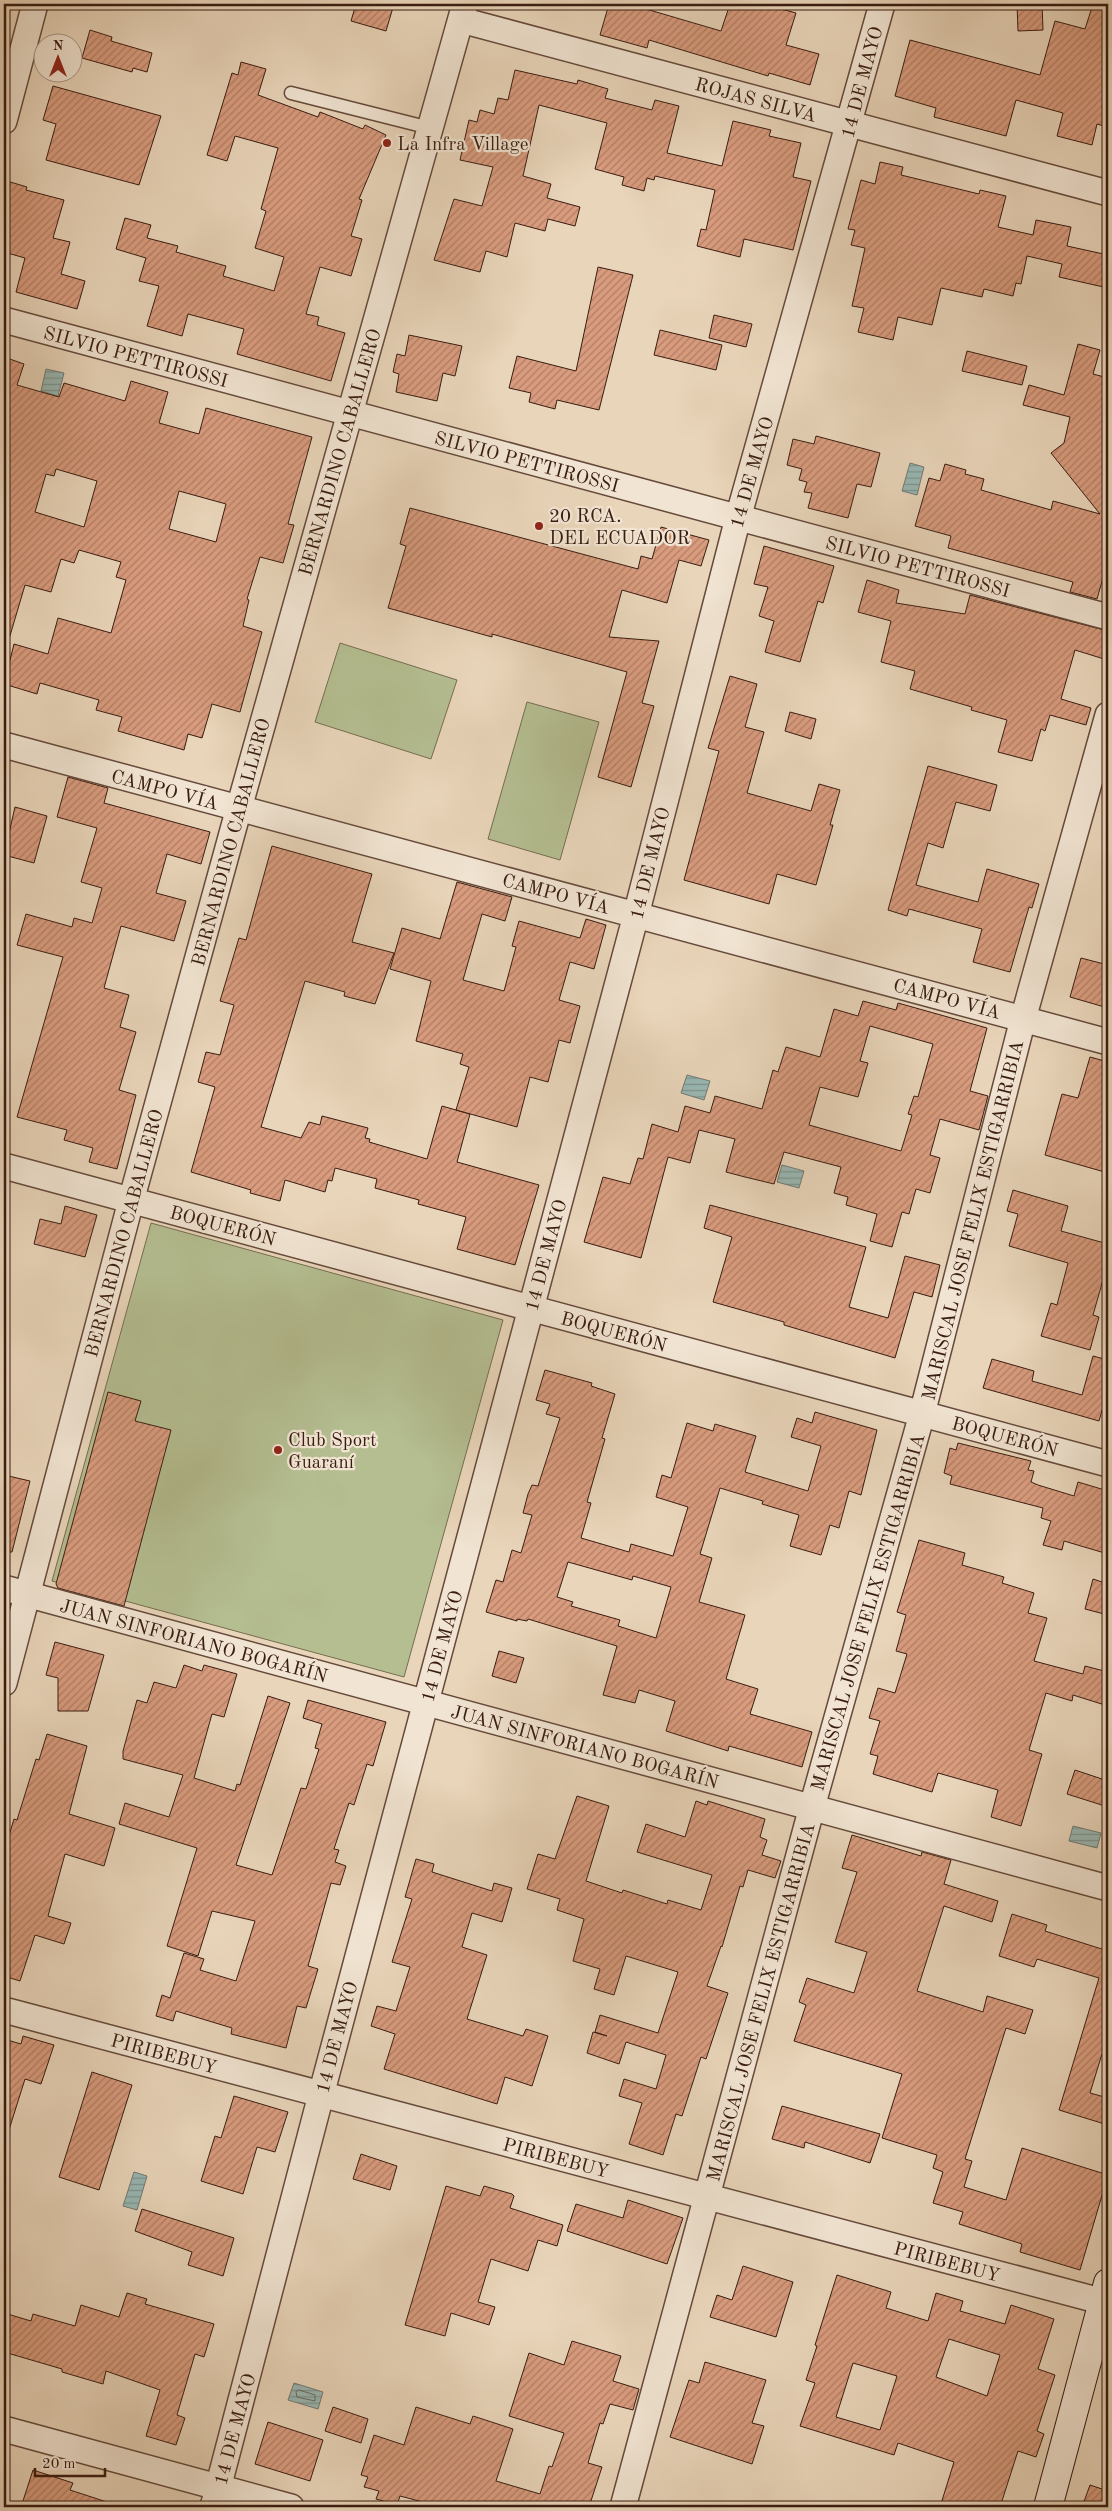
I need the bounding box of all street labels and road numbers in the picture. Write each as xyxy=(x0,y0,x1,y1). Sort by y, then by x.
street label: 14 DE MAYO xyxy=(839,25,887,141)
street label: ROJAS SILVA xyxy=(693,76,819,127)
street label: SILVIO PETTIROSSI xyxy=(41,325,230,392)
street label: BERNARDINO CABALLERO xyxy=(297,327,386,578)
street label: 14 DE MAYO xyxy=(728,415,778,531)
street label: SILVIO PETTIROSSI xyxy=(432,430,621,497)
street label: SILVIO PETTIROSSI xyxy=(823,535,1012,602)
street label: BERNARDINO CABALLERO xyxy=(190,716,275,969)
street label: CAMPO VÍA xyxy=(109,764,222,815)
street label: 14 DE MAYO xyxy=(628,806,675,922)
street label: CAMPO VÍA xyxy=(500,868,613,919)
street label: CAMPO VÍA xyxy=(891,973,1004,1024)
street label: MARISCAL JOSE FELIX ESTIGARRIBIA xyxy=(920,1038,1029,1403)
street label: BERNARDINO CABALLERO xyxy=(83,1107,168,1360)
street label: 14 DE MAYO xyxy=(523,1198,571,1314)
street label: BOQUERÓN xyxy=(167,1199,279,1251)
street label: BOQUERÓN xyxy=(558,1305,670,1357)
street label: BOQUERÓN xyxy=(949,1410,1061,1462)
street label: MARISCAL JOSE FELIX ESTIGARRIBIA xyxy=(809,1432,930,1793)
street label: 14 DE MAYO xyxy=(419,1589,467,1705)
street label: JUAN SINFORIANO BOGARÍN xyxy=(57,1594,331,1687)
street label: JUAN SINFORIANO BOGARÍN xyxy=(448,1700,722,1793)
street label: MARISCAL JOSE FELIX ESTIGARRIBIA xyxy=(705,1821,820,2184)
street label: 14 DE MAYO xyxy=(314,1980,362,2096)
street label: PIRIBEBUY xyxy=(108,2032,219,2079)
street label: PIRIBEBUY xyxy=(500,2136,611,2183)
street label: PIRIBEBUY xyxy=(891,2240,1002,2287)
street label: 14 DE MAYO xyxy=(212,2372,260,2488)

